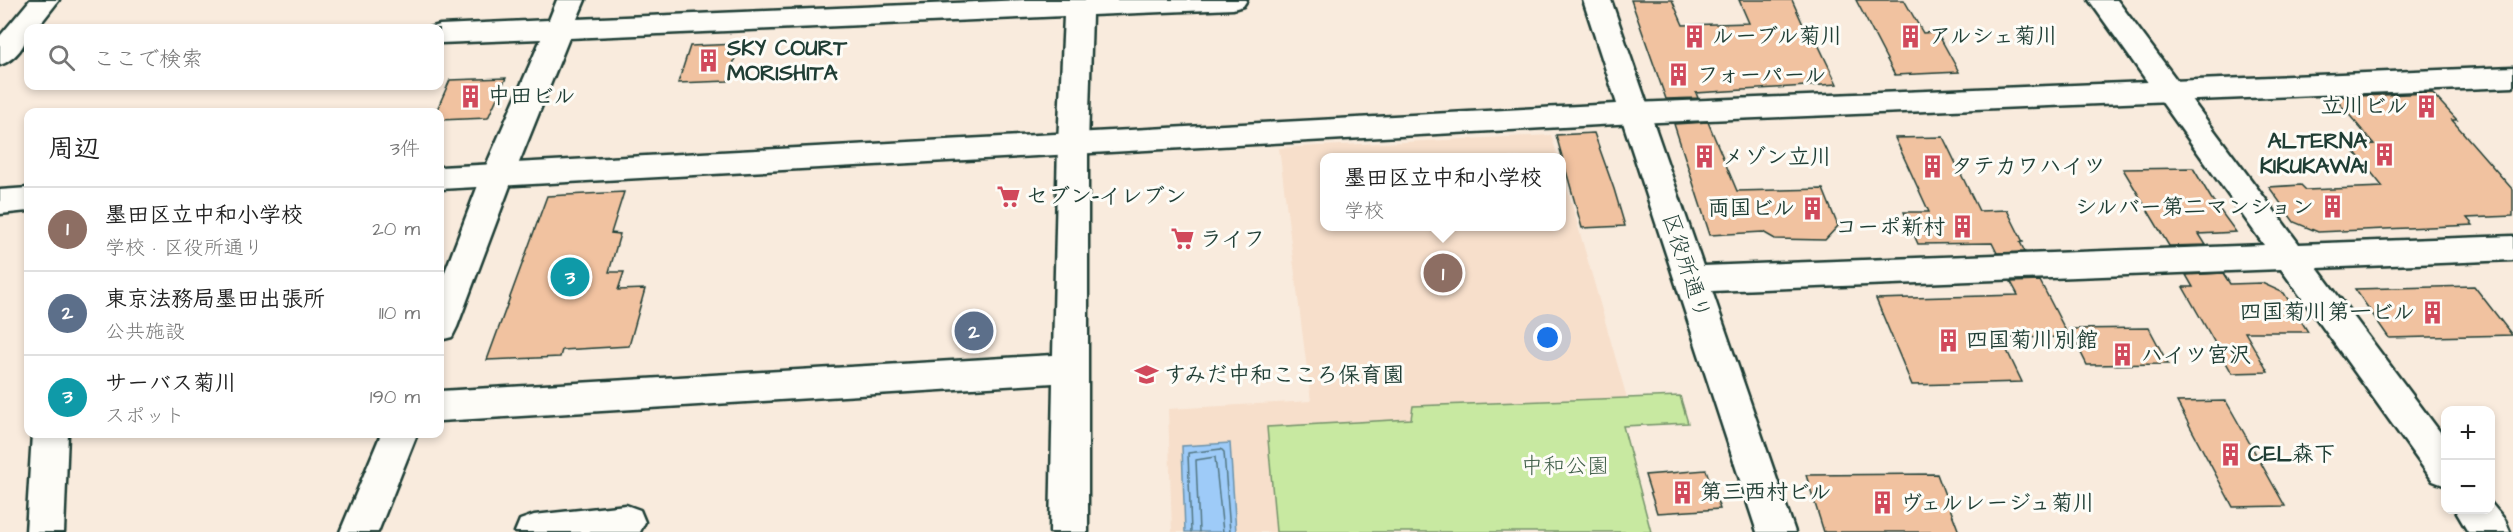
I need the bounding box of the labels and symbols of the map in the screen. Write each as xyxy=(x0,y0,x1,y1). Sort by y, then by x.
place label: ルーブル菊川 xyxy=(1712,21,1843,52)
place label: アルシェ菊川 xyxy=(1929,21,2058,52)
building icon: ルーブル菊川 xyxy=(1681,23,1707,49)
building icon: アルシェ菊川 xyxy=(1898,23,1924,49)
place label: SKY COURT MORISHITA xyxy=(726,33,848,89)
building icon: SKY COURT MORISHITA xyxy=(696,48,722,74)
place label: フォーパール xyxy=(1697,60,1826,91)
building icon: フォーパール xyxy=(1666,62,1692,88)
place label: 中田ビル xyxy=(488,81,576,112)
building icon: 中田ビル xyxy=(457,83,483,109)
place label: 立川ビル xyxy=(2320,91,2408,122)
building icon: 立川ビル xyxy=(2413,93,2439,119)
place label: ALTERNA KIKUKAWA1 xyxy=(2260,126,2368,182)
building icon: ALTERNA KIKUKAWA1 xyxy=(2372,141,2398,167)
place label: メゾン立川 xyxy=(1722,142,1832,173)
building icon: メゾン立川 xyxy=(1691,144,1717,170)
place label: タテカワハイツ xyxy=(1951,151,2105,182)
building icon: タテカワハイツ xyxy=(1920,153,1946,179)
place label: セブン-イレブン xyxy=(1026,181,1187,212)
supermarket icon: セブン-イレブン xyxy=(995,183,1021,209)
place label: シルバー第二マンション xyxy=(2075,192,2314,223)
place label: 両国ビル xyxy=(1707,193,1795,224)
building icon: シルバー第二マンション xyxy=(2319,194,2345,220)
building icon: 両国ビル xyxy=(1800,195,1826,221)
street label: 区役所通り xyxy=(1654,209,1718,323)
place label: コーポ新村 xyxy=(1835,212,1945,243)
building icon: コーポ新村 xyxy=(1950,214,1976,240)
place label: ライフ xyxy=(1200,224,1266,255)
supermarket icon: ライフ xyxy=(1169,226,1195,252)
pin: 1 xyxy=(1424,250,1462,296)
pin: 3 xyxy=(550,254,590,300)
place label: 四国菊川第一ビル xyxy=(2239,297,2415,328)
building icon: 四国菊川第一ビル xyxy=(2420,299,2446,325)
pin: 2 xyxy=(954,308,994,354)
your location xyxy=(1533,323,1562,352)
place label: 四国菊川別館 xyxy=(1966,325,2098,356)
building icon: 四国菊川別館 xyxy=(1935,327,1961,353)
place label: ハイツ宮沢 xyxy=(2141,340,2251,371)
building icon: ハイツ宮沢 xyxy=(2110,342,2136,368)
place label: すみだ中和こころ保育園 xyxy=(1164,360,1404,391)
school or university icon: すみだ中和こころ保育園 xyxy=(1133,362,1159,388)
place label: CEL森下 xyxy=(2248,439,2336,470)
building icon: CEL森下 xyxy=(2217,441,2243,467)
park label: 中和公園 xyxy=(1521,451,1609,482)
place label: 第三西村ビル xyxy=(1700,477,1832,508)
building icon: 第三西村ビル xyxy=(1669,479,1695,505)
place label: ヴェルレージュ菊川 xyxy=(1900,488,2095,519)
building icon: ヴェルレージュ菊川 xyxy=(1869,490,1895,516)

